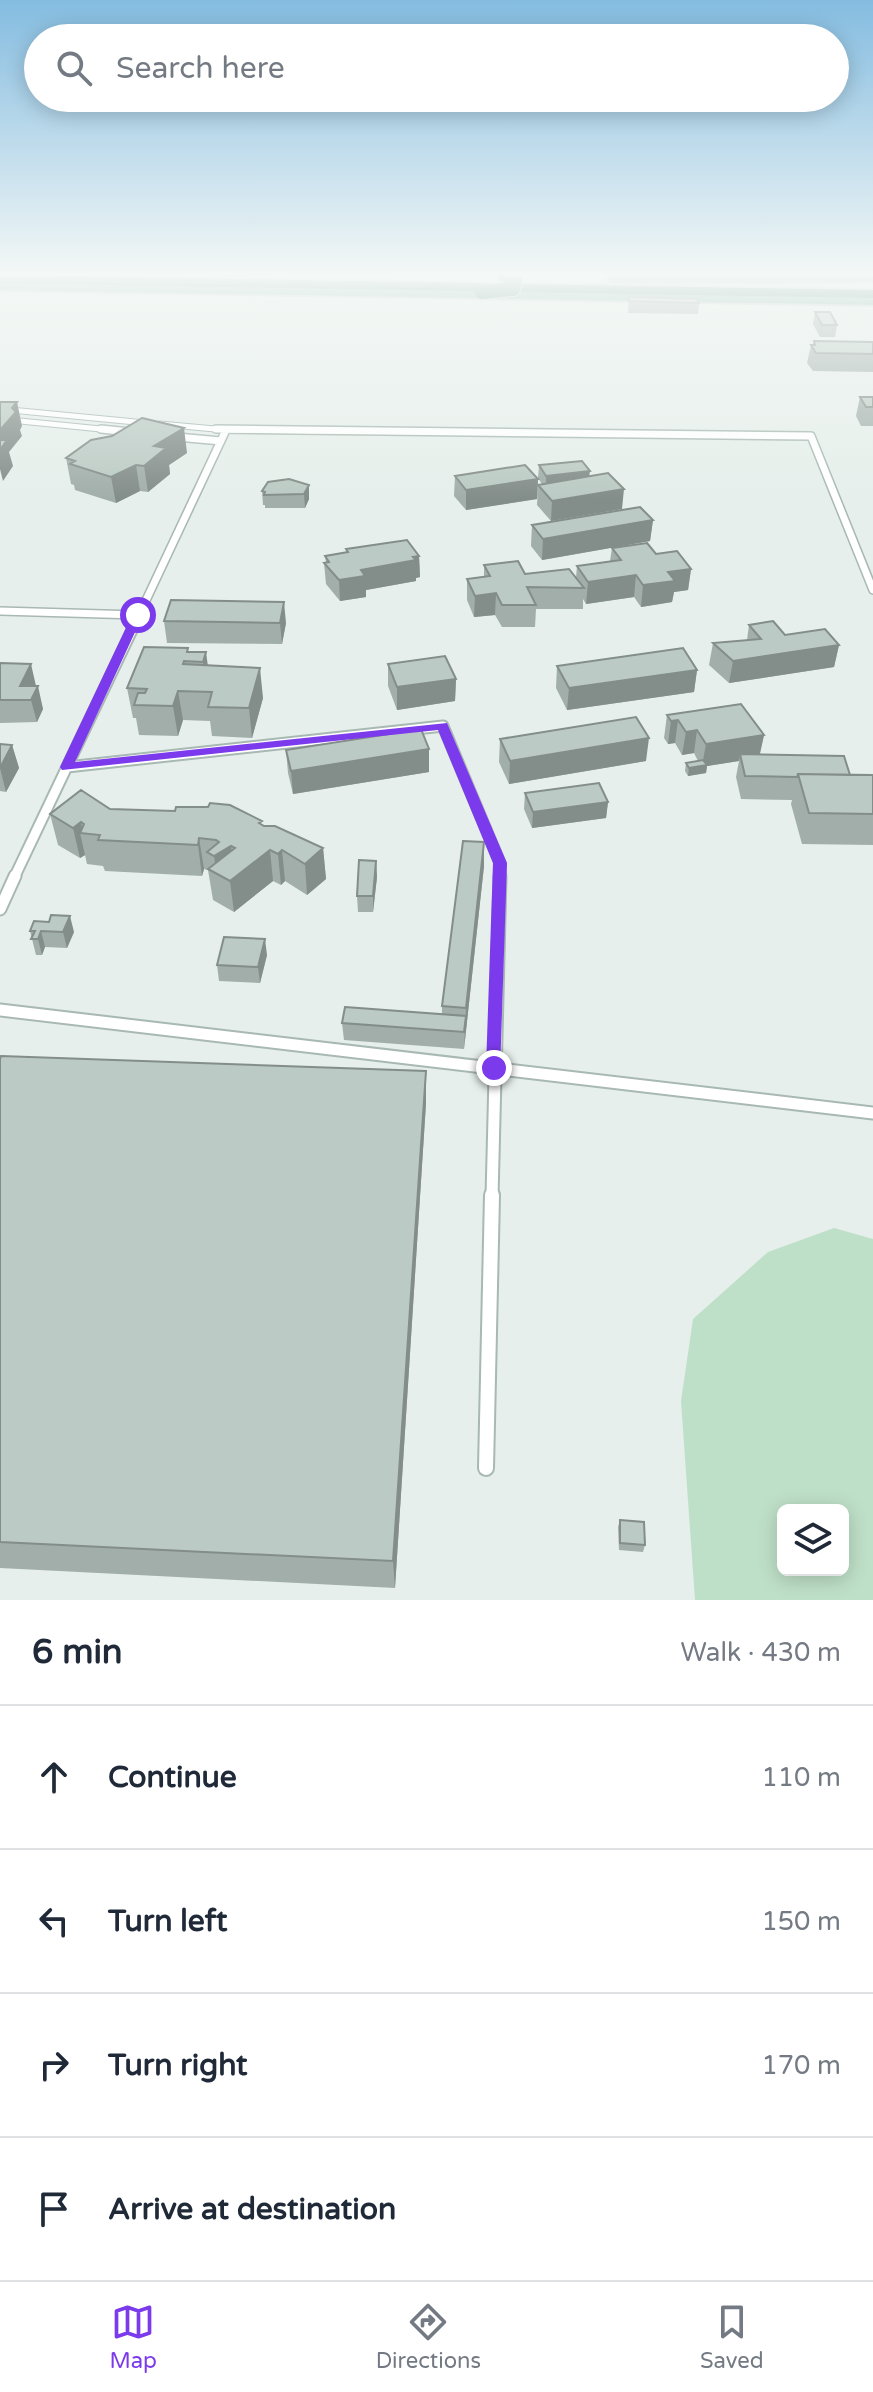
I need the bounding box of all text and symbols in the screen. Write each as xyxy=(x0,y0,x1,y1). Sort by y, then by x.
search box xyxy=(24,24,849,112)
icon: search xyxy=(52,46,96,90)
text: Search here xyxy=(116,50,285,87)
route start xyxy=(120,597,156,633)
route end xyxy=(476,1050,512,1086)
map controls xyxy=(777,1504,849,1576)
button: layers xyxy=(777,1504,849,1576)
text: 6 min xyxy=(32,1632,123,1673)
text: Walk · 430 m xyxy=(681,1637,841,1668)
icon: ahead xyxy=(32,1755,76,1799)
text: Continue xyxy=(108,1759,237,1796)
text: 110 m xyxy=(761,1762,841,1793)
icon: left xyxy=(32,1899,76,1943)
text: Turn left xyxy=(108,1903,227,1940)
text: 150 m xyxy=(761,1906,841,1937)
icon: right xyxy=(32,2043,76,2087)
text: Turn right xyxy=(108,2047,248,2084)
text: 170 m xyxy=(761,2050,841,2081)
icon: arrive xyxy=(32,2187,76,2231)
text: Arrive at destination xyxy=(108,2191,396,2228)
tab: Map xyxy=(109,2300,157,2374)
tab: Directions xyxy=(376,2300,481,2374)
tab: Saved xyxy=(700,2300,764,2374)

